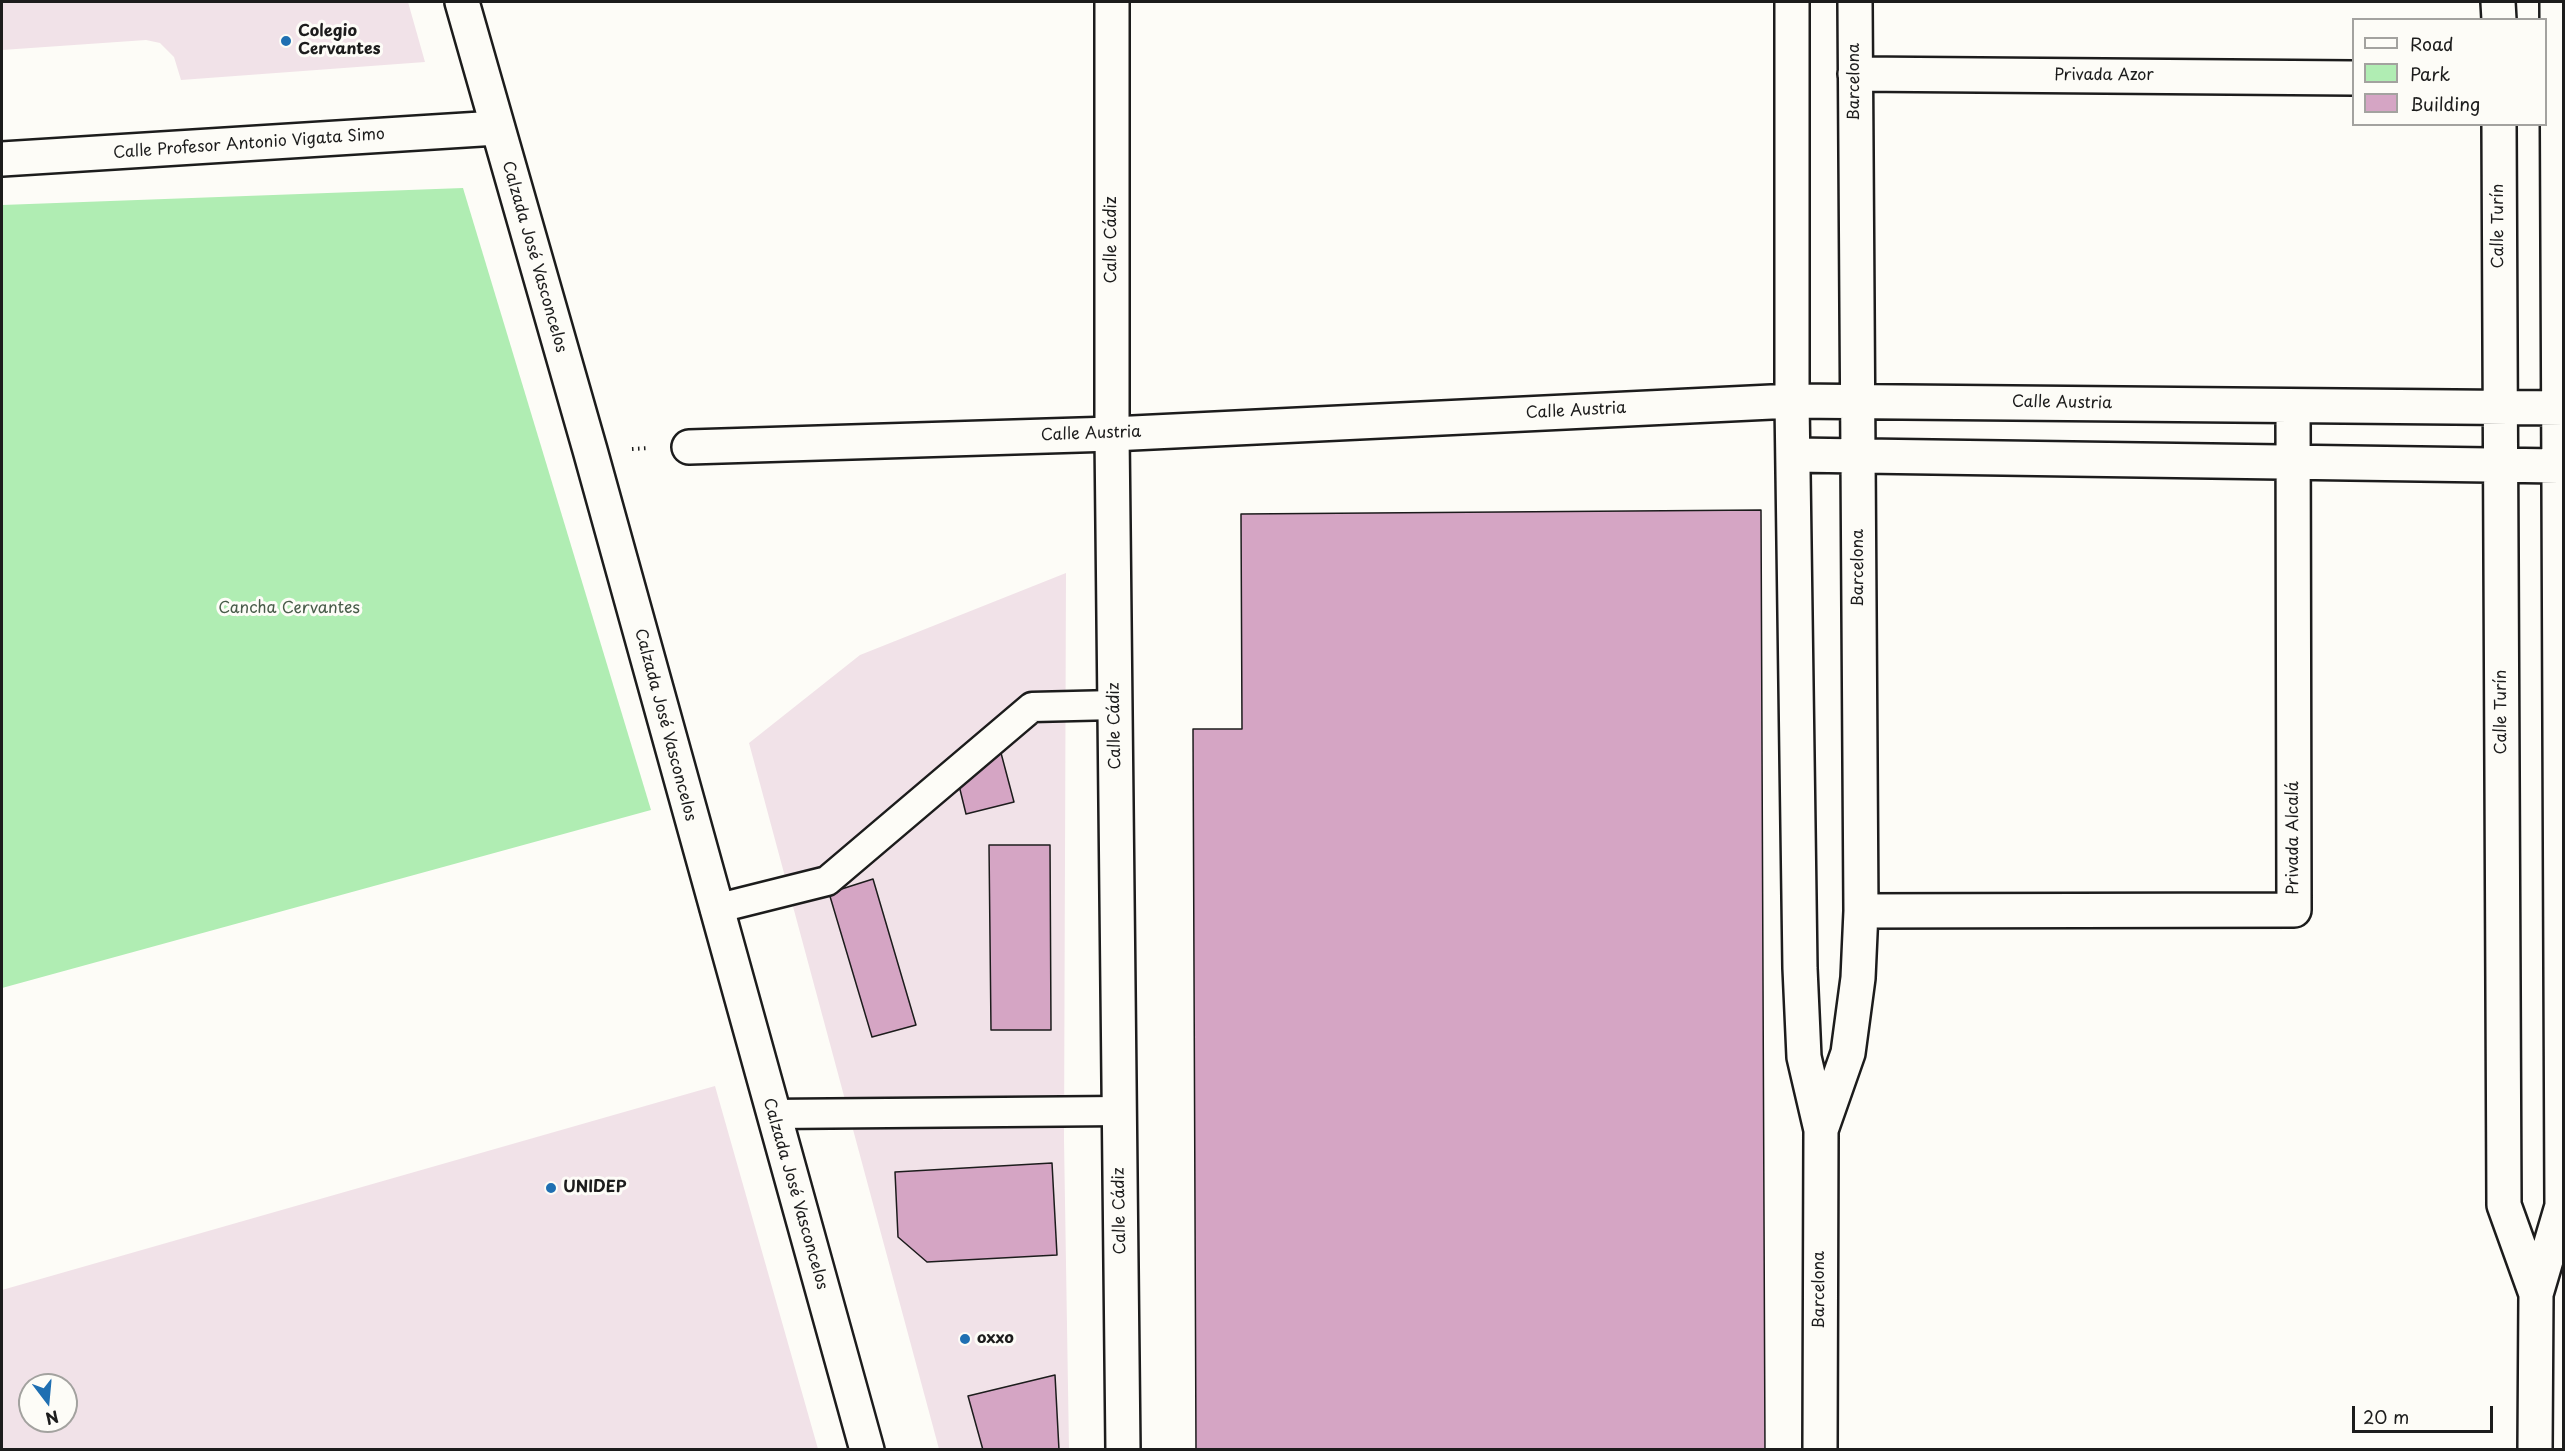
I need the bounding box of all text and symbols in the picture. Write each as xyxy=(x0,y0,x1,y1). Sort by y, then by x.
legend xyxy=(2352,18,2547,126)
place label: Colegio Cervantes xyxy=(298,22,380,60)
text: Road xyxy=(2410,30,2454,57)
marker: Colegio Cervantes xyxy=(279,34,293,48)
street label: Barcelona xyxy=(1845,43,1865,121)
text: Park xyxy=(2410,60,2450,87)
street label: Privada Azor xyxy=(2054,66,2154,86)
text: Building xyxy=(2410,90,2480,117)
street label: Calle Profesor Antonio Vigata Simo xyxy=(112,125,386,163)
street label: Calzada José Vasconcelos xyxy=(497,159,571,355)
street label: Calle Turín xyxy=(2489,184,2509,268)
street label: Calle Cádiz xyxy=(1102,196,1122,284)
street label: Calle Austria xyxy=(2012,393,2112,413)
street label: Calle Austria xyxy=(1525,399,1627,423)
street label: Calle Austria xyxy=(1040,423,1142,445)
street label: Barcelona xyxy=(1849,529,1869,607)
park label: Cancha Cervantes xyxy=(218,599,360,619)
street label: Calzada José Vasconcelos xyxy=(630,627,700,823)
street label: Calle Turín xyxy=(2492,670,2512,754)
street label: Calle Cádiz xyxy=(1105,682,1125,770)
street label: Privada Alcalá xyxy=(2284,781,2304,895)
street label: Calzada José Vasconcelos xyxy=(758,1096,832,1292)
street label: Calle Cádiz xyxy=(1110,1167,1130,1255)
place label: UNIDEP xyxy=(563,1178,626,1198)
marker: UNIDEP xyxy=(544,1181,558,1195)
street label: Barcelona xyxy=(1810,1251,1830,1329)
place label: oxxo xyxy=(977,1329,1014,1349)
marker: oxxo xyxy=(958,1332,972,1346)
north arrow xyxy=(18,1373,78,1433)
scale bar xyxy=(2355,1394,2496,1432)
text: 20 m xyxy=(2363,1403,2409,1430)
text: N xyxy=(43,1405,62,1432)

